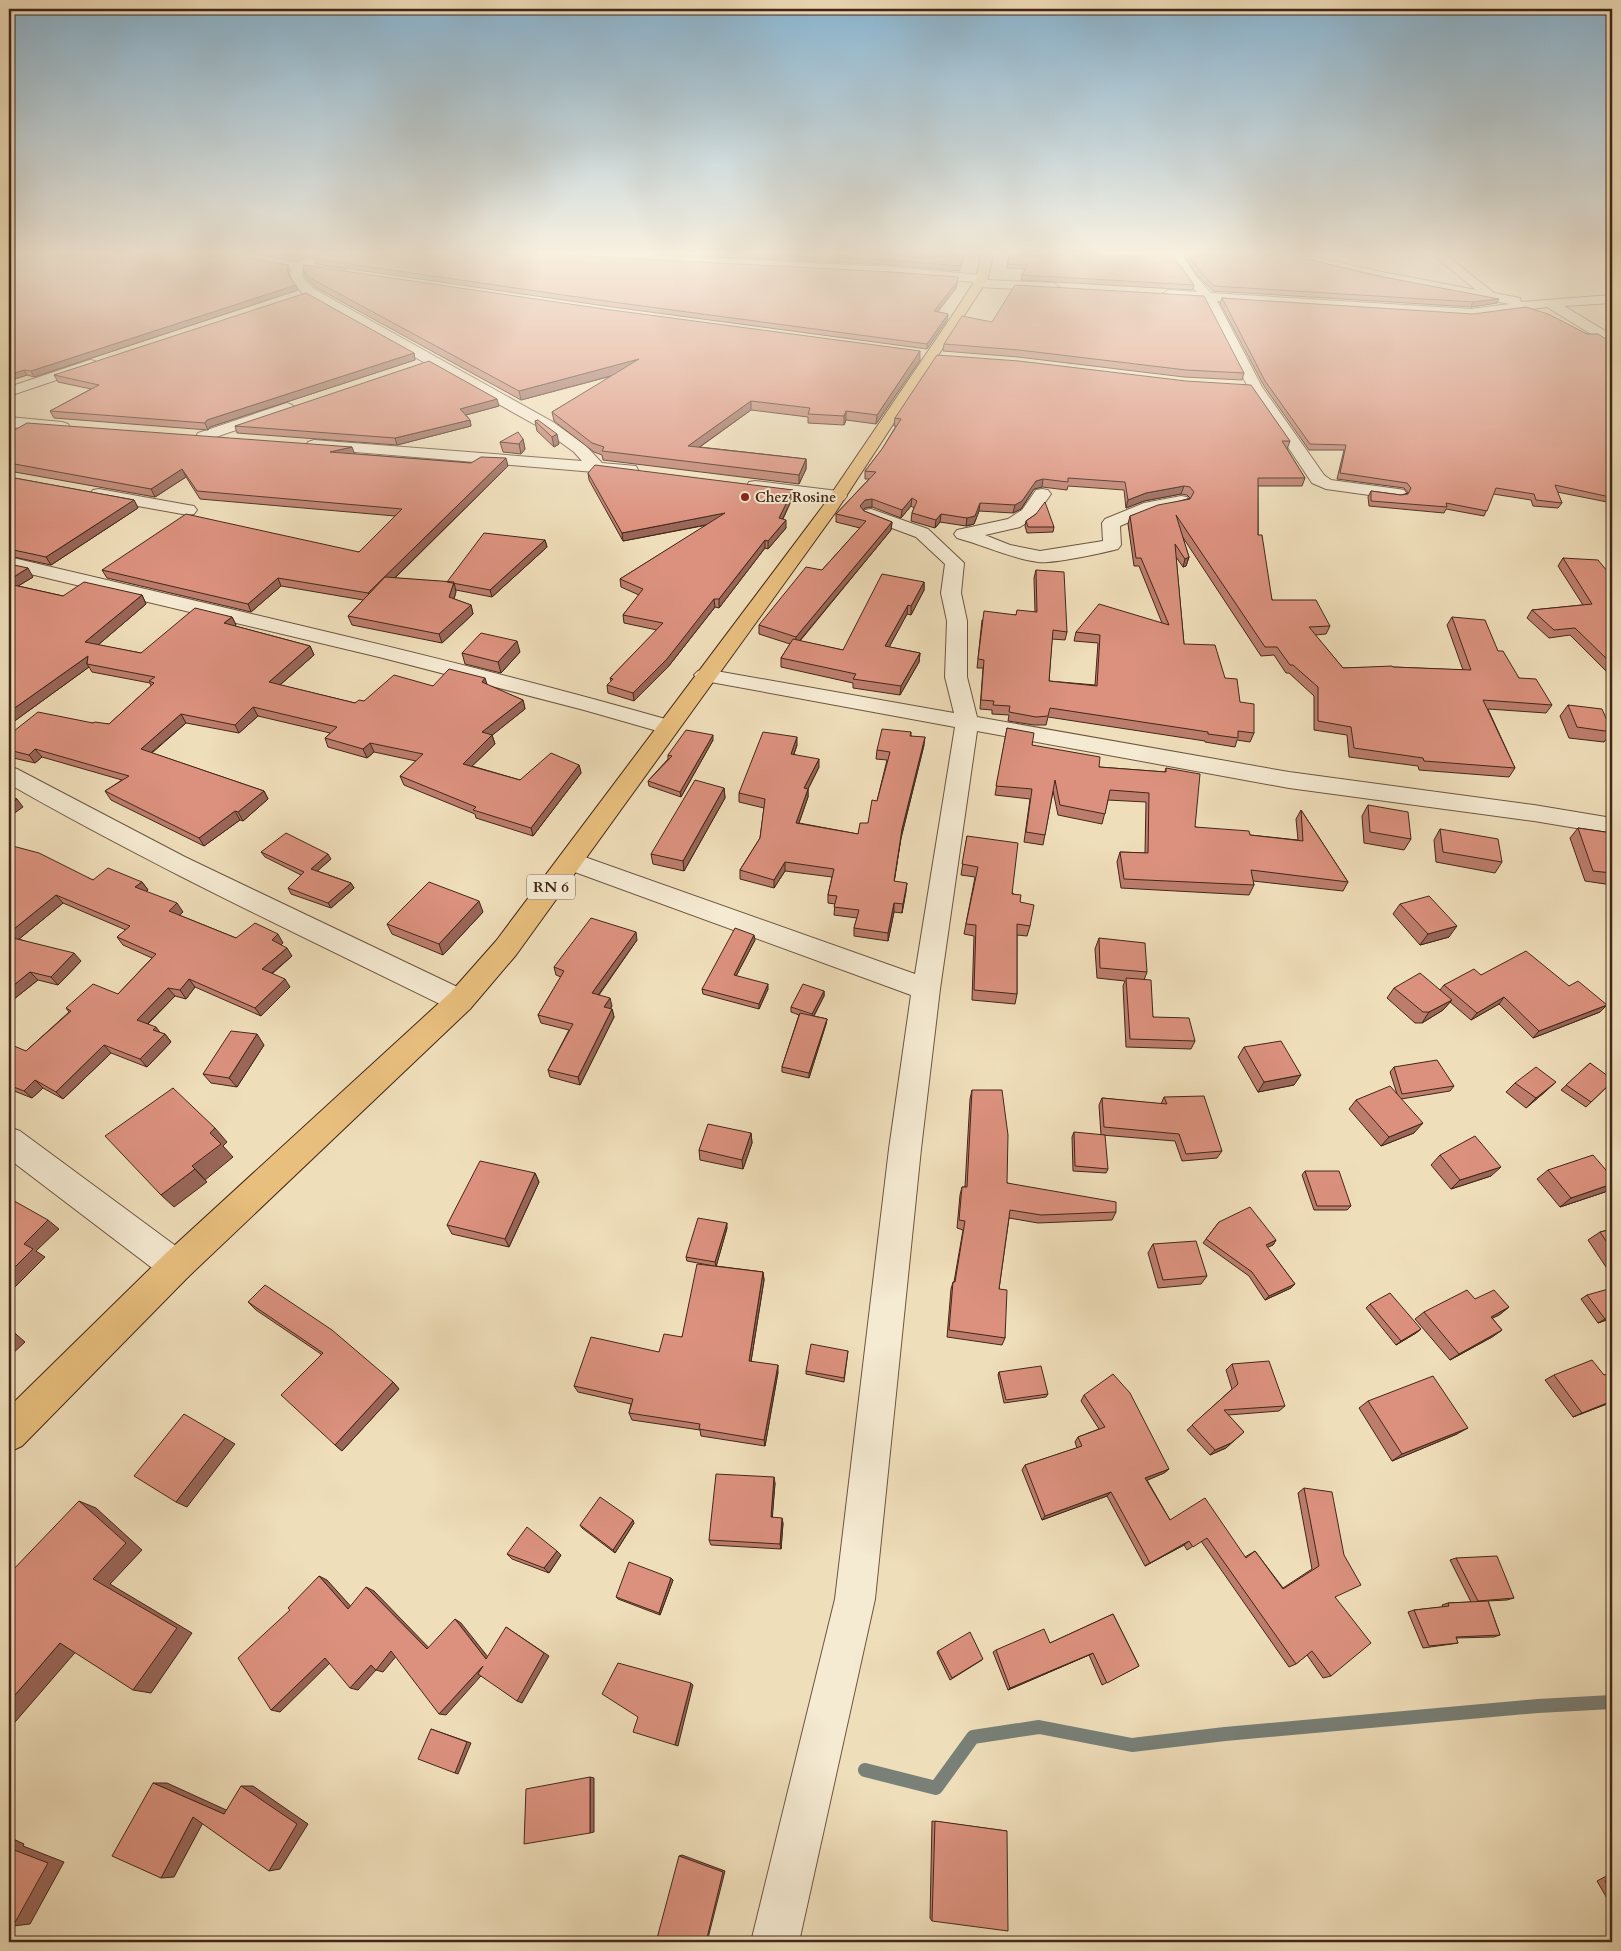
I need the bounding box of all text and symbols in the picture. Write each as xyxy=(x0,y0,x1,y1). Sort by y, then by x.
place label: Chez Rosine xyxy=(755,488,836,507)
marker: Chez Rosine xyxy=(739,491,751,503)
road number: RN 6 xyxy=(527,874,575,900)

